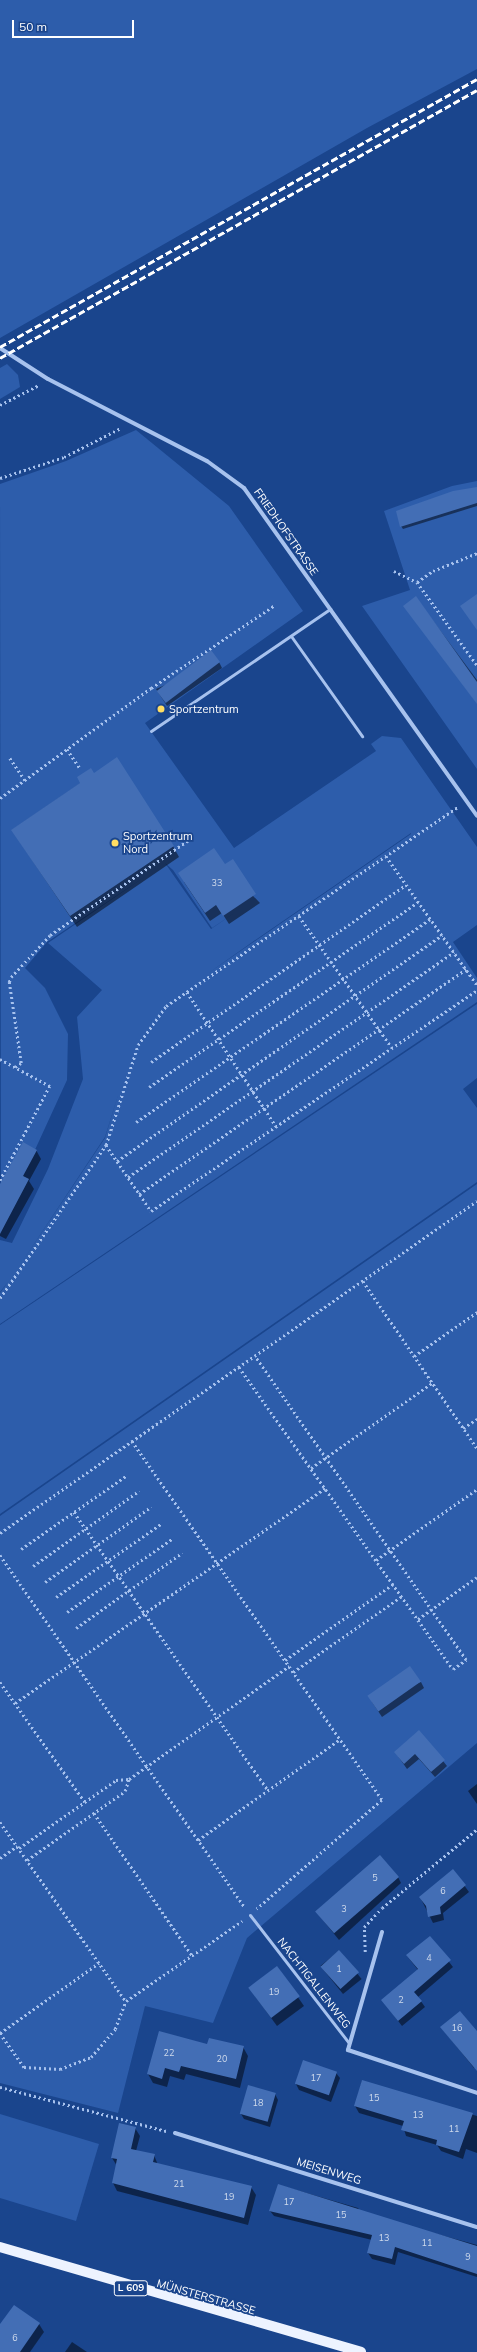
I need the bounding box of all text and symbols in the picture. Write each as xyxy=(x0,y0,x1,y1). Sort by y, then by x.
scale bar xyxy=(14,12,136,38)
text: 50 m xyxy=(19,19,47,34)
street label: FRIEDHOFSTRASSE xyxy=(251,486,321,578)
place label: Sportzentrum xyxy=(169,702,239,716)
marker: Sportzentrum xyxy=(156,704,166,714)
place label: Sportzentrum Nord xyxy=(123,830,193,856)
marker: Sportzentrum Nord xyxy=(110,838,120,848)
house number: 33 xyxy=(212,878,222,888)
house number: 5 xyxy=(372,1873,378,1883)
house number: 6 xyxy=(440,1886,446,1896)
house number: 3 xyxy=(341,1904,347,1914)
street label: NACHTIGALLENWEG xyxy=(275,1935,353,2031)
house number: 4 xyxy=(426,1953,432,1963)
house number: 1 xyxy=(336,1964,342,1974)
house number: 19 xyxy=(269,1987,279,1997)
house number: 2 xyxy=(398,1995,404,2005)
house number: 16 xyxy=(452,2023,462,2033)
house number: 22 xyxy=(164,2048,174,2058)
house number: 20 xyxy=(217,2054,227,2064)
house number: 17 xyxy=(311,2073,321,2083)
house number: 15 xyxy=(369,2093,379,2103)
house number: 18 xyxy=(253,2098,263,2108)
house number: 13 xyxy=(413,2110,423,2120)
house number: 11 xyxy=(449,2124,459,2134)
street label: MEISENWEG xyxy=(295,2155,363,2187)
house number: 21 xyxy=(174,2179,184,2189)
house number: 19 xyxy=(224,2192,234,2202)
house number: 17 xyxy=(284,2197,294,2207)
house number: 15 xyxy=(336,2210,346,2220)
house number: 13 xyxy=(379,2233,389,2243)
house number: 11 xyxy=(422,2238,432,2248)
house number: 9 xyxy=(465,2252,471,2262)
street label: MÜNSTERSTRASSE xyxy=(155,2277,257,2317)
road number: L 609 xyxy=(113,2280,149,2296)
house number: 6 xyxy=(12,2333,18,2343)

